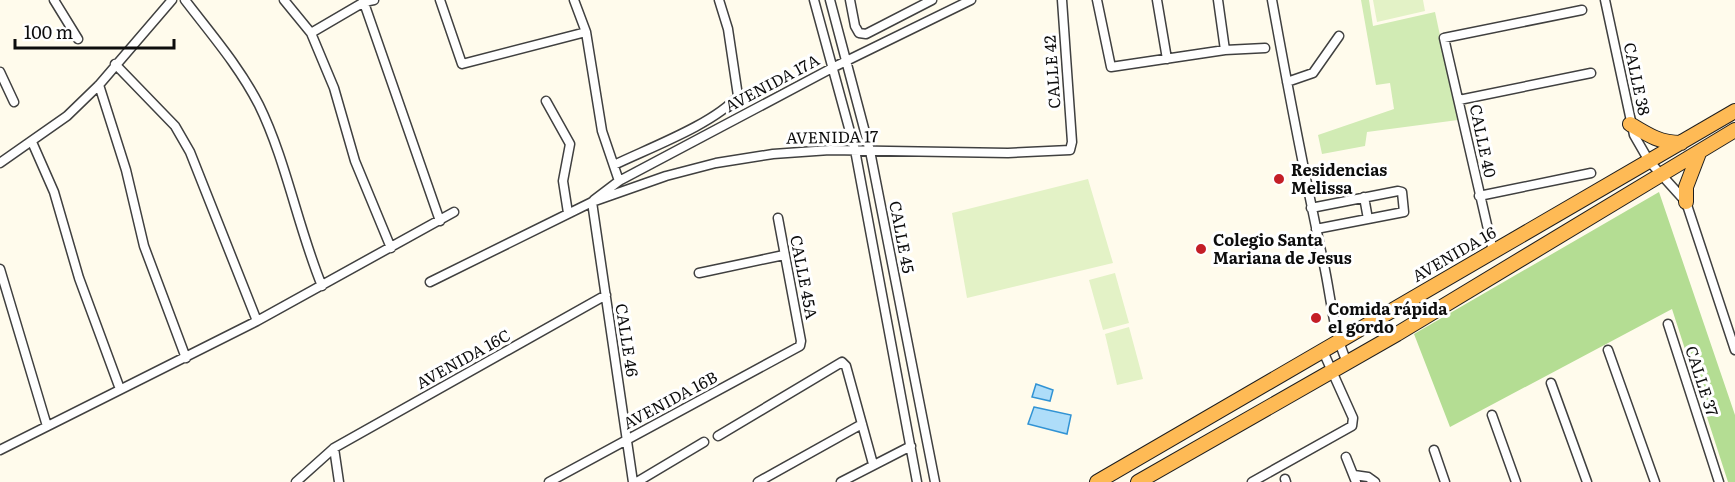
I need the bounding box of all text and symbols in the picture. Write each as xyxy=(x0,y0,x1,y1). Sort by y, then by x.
scale bar xyxy=(15,12,174,50)
text: 100 m xyxy=(24,18,73,45)
street label: CALLE 42 xyxy=(1036,35,1066,109)
street label: CALLE 38 xyxy=(1619,40,1657,118)
street label: AVENIDA 17A xyxy=(720,47,823,117)
street label: CALLE 40 xyxy=(1464,102,1503,180)
street label: AVENIDA 17 xyxy=(786,123,878,149)
place label: Residencias Melissa xyxy=(1291,157,1387,199)
marker: Residencias Melissa xyxy=(1272,172,1286,186)
street label: CALLE 45 xyxy=(884,199,922,275)
street label: AVENIDA 16 xyxy=(1407,219,1500,287)
place label: Colegio Santa Mariana de Jesus xyxy=(1213,227,1352,269)
street label: CALLE 45A xyxy=(785,233,825,321)
marker: Colegio Santa Mariana de Jesus xyxy=(1194,242,1208,256)
place label: Comida rápida el gordo xyxy=(1328,296,1448,338)
street label: CALLE 46 xyxy=(610,302,646,379)
marker: Comida rápida el gordo xyxy=(1309,311,1323,325)
street label: AVENIDA 16C xyxy=(411,322,514,394)
street label: CALLE 37 xyxy=(1680,342,1726,419)
street label: AVENIDA 16B xyxy=(618,364,721,434)

